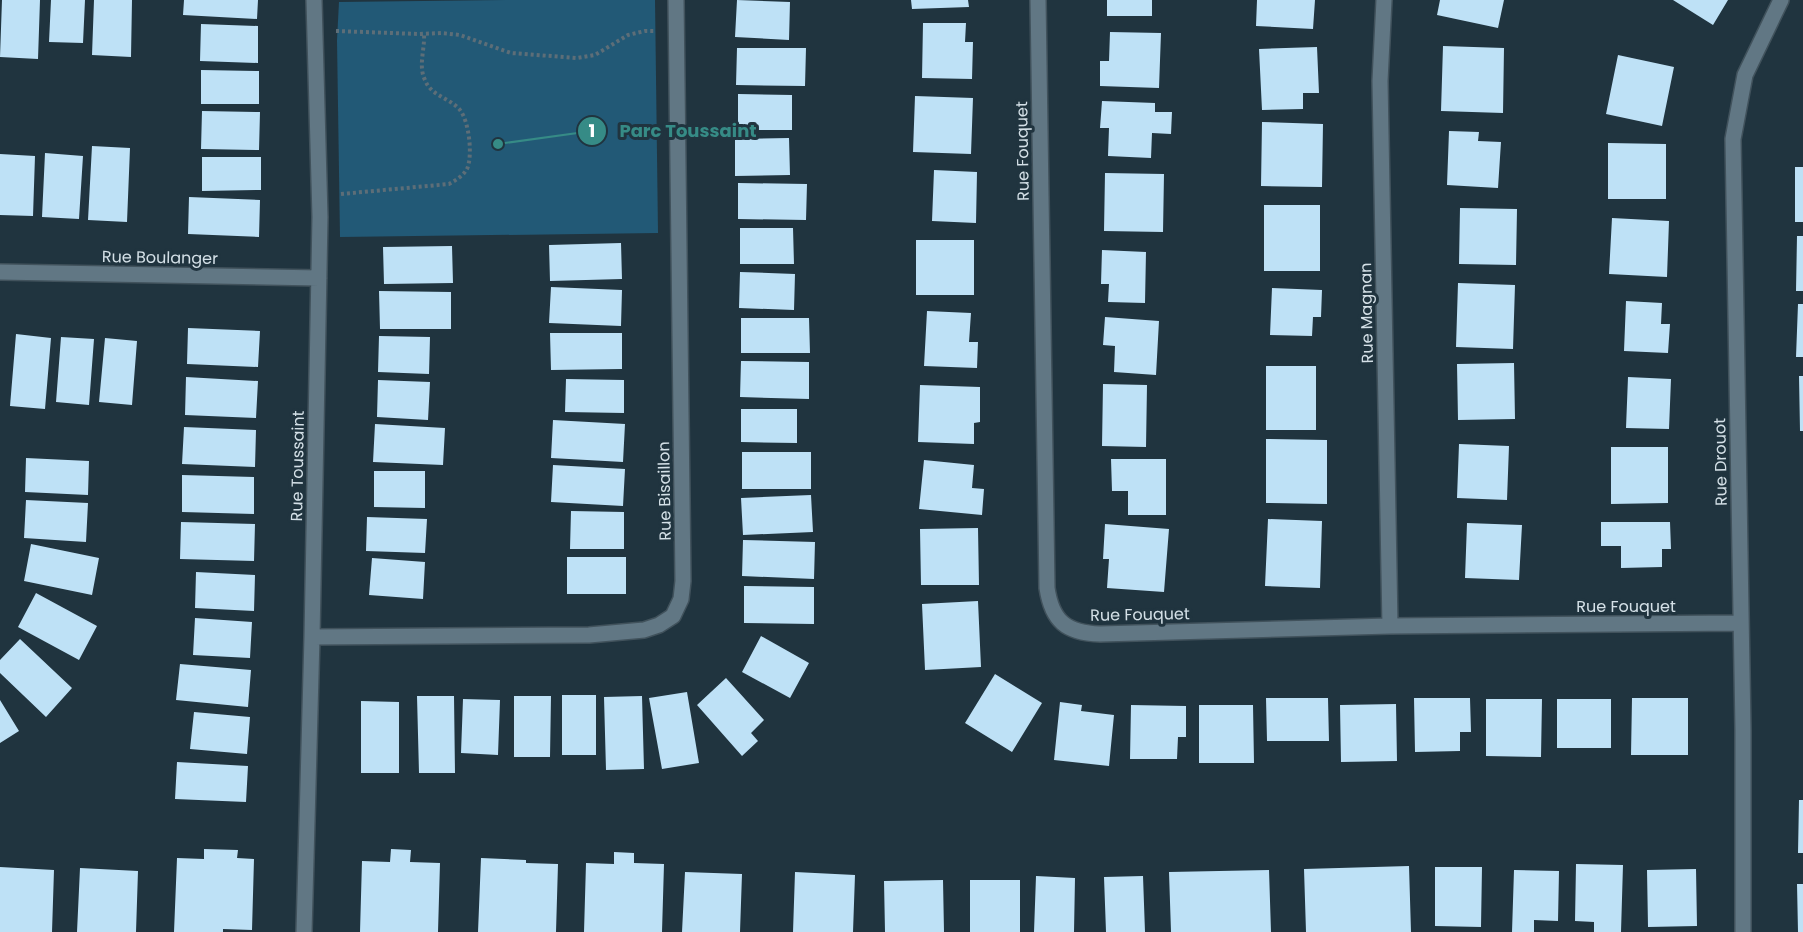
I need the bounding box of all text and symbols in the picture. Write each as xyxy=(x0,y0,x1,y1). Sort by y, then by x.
street label: Rue Fouquet xyxy=(1010,101,1035,201)
callout: Parc Toussaint xyxy=(577,113,768,149)
text: 1 xyxy=(589,118,595,143)
text: Parc Toussaint xyxy=(619,118,757,143)
street label: Rue Boulanger xyxy=(102,245,218,270)
street label: Rue Magnan xyxy=(1354,262,1379,364)
street label: Rue Toussaint xyxy=(285,410,310,522)
street label: Rue Drouot xyxy=(1708,418,1733,506)
street label: Rue Bisaillon xyxy=(652,441,677,541)
street label: Rue Fouquet xyxy=(1576,595,1676,618)
street label: Rue Fouquet xyxy=(1090,602,1190,627)

